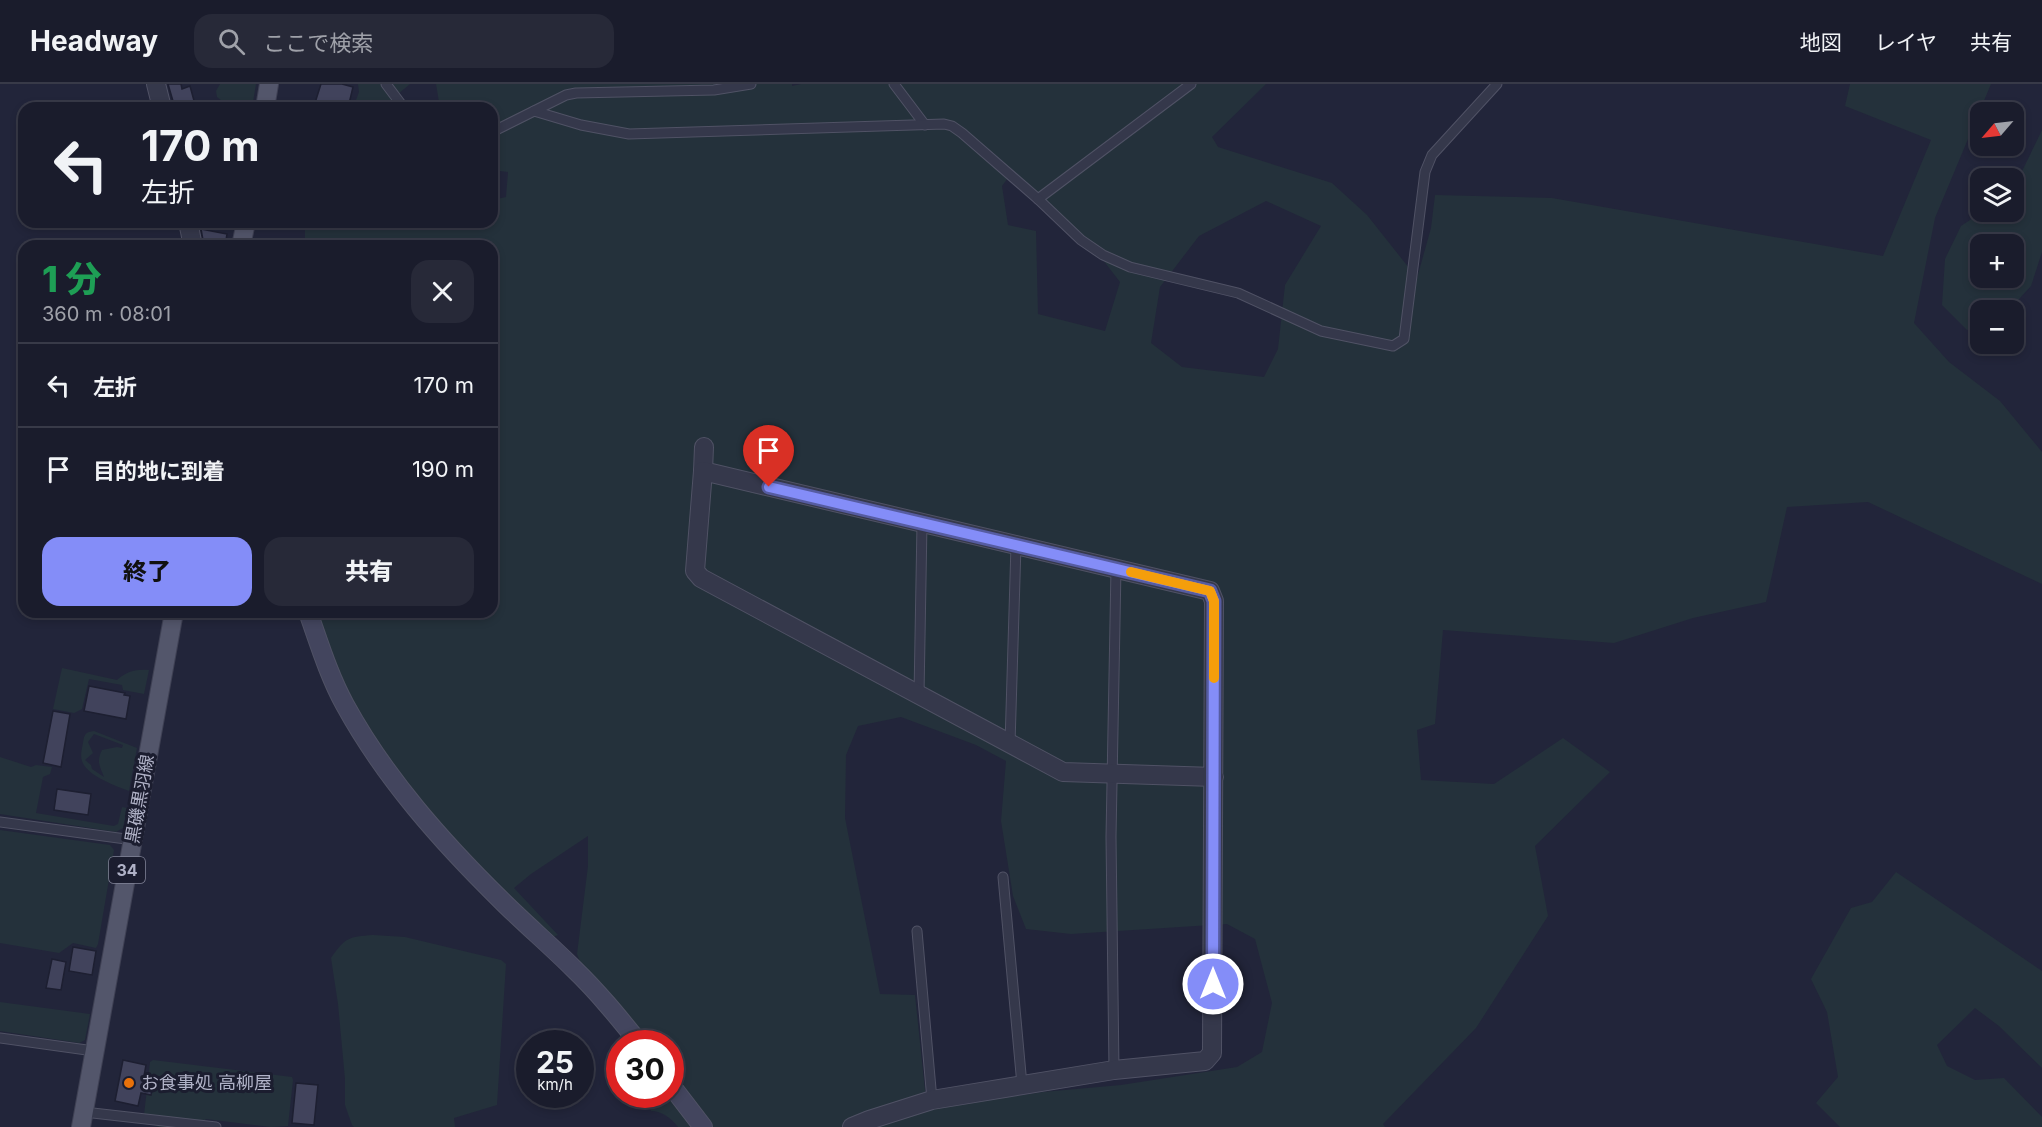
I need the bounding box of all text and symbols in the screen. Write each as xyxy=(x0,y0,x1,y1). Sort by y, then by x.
search box xyxy=(194,14,614,68)
text: Headway xyxy=(30,24,158,58)
icon: search xyxy=(215,25,248,58)
text: ここで検索 xyxy=(263,30,373,56)
text: 地図 xyxy=(1800,30,1842,55)
text: レイヤ xyxy=(1875,30,1937,55)
text: 共有 xyxy=(1970,30,2012,55)
north arrow xyxy=(1970,102,2024,156)
map controls xyxy=(1970,102,2024,354)
text: 170 m xyxy=(141,120,259,171)
icon: left xyxy=(42,126,120,204)
button: layers xyxy=(1970,168,2024,222)
text: 左折 xyxy=(141,176,195,209)
button: + xyxy=(1970,234,2024,288)
text: 1 分 xyxy=(42,257,102,301)
button: close xyxy=(411,260,474,323)
button: − xyxy=(1970,300,2024,354)
text: 360 m · 08:01 xyxy=(42,302,171,326)
icon: left xyxy=(42,369,75,402)
text: 170 m xyxy=(414,372,474,398)
text: 左折 xyxy=(93,374,137,400)
pin xyxy=(743,425,794,487)
icon: arrive xyxy=(752,434,785,467)
icon: arrive xyxy=(42,453,75,486)
text: 190 m xyxy=(412,456,474,482)
text: 目的地に到着 xyxy=(93,458,225,484)
button: 終了 xyxy=(42,537,252,606)
button: 共有 xyxy=(264,537,474,606)
street label: 黒磯黒羽線 xyxy=(121,753,158,845)
road number: 34 xyxy=(109,857,145,883)
position arrow xyxy=(1181,952,1245,1016)
speed limit sign: 30 xyxy=(606,1030,684,1108)
text: 25 xyxy=(536,1044,574,1080)
place label: お食事処 高柳屋 xyxy=(141,1072,272,1093)
text: km/h xyxy=(537,1075,573,1094)
marker: お食事処 高柳屋 xyxy=(122,1076,136,1090)

